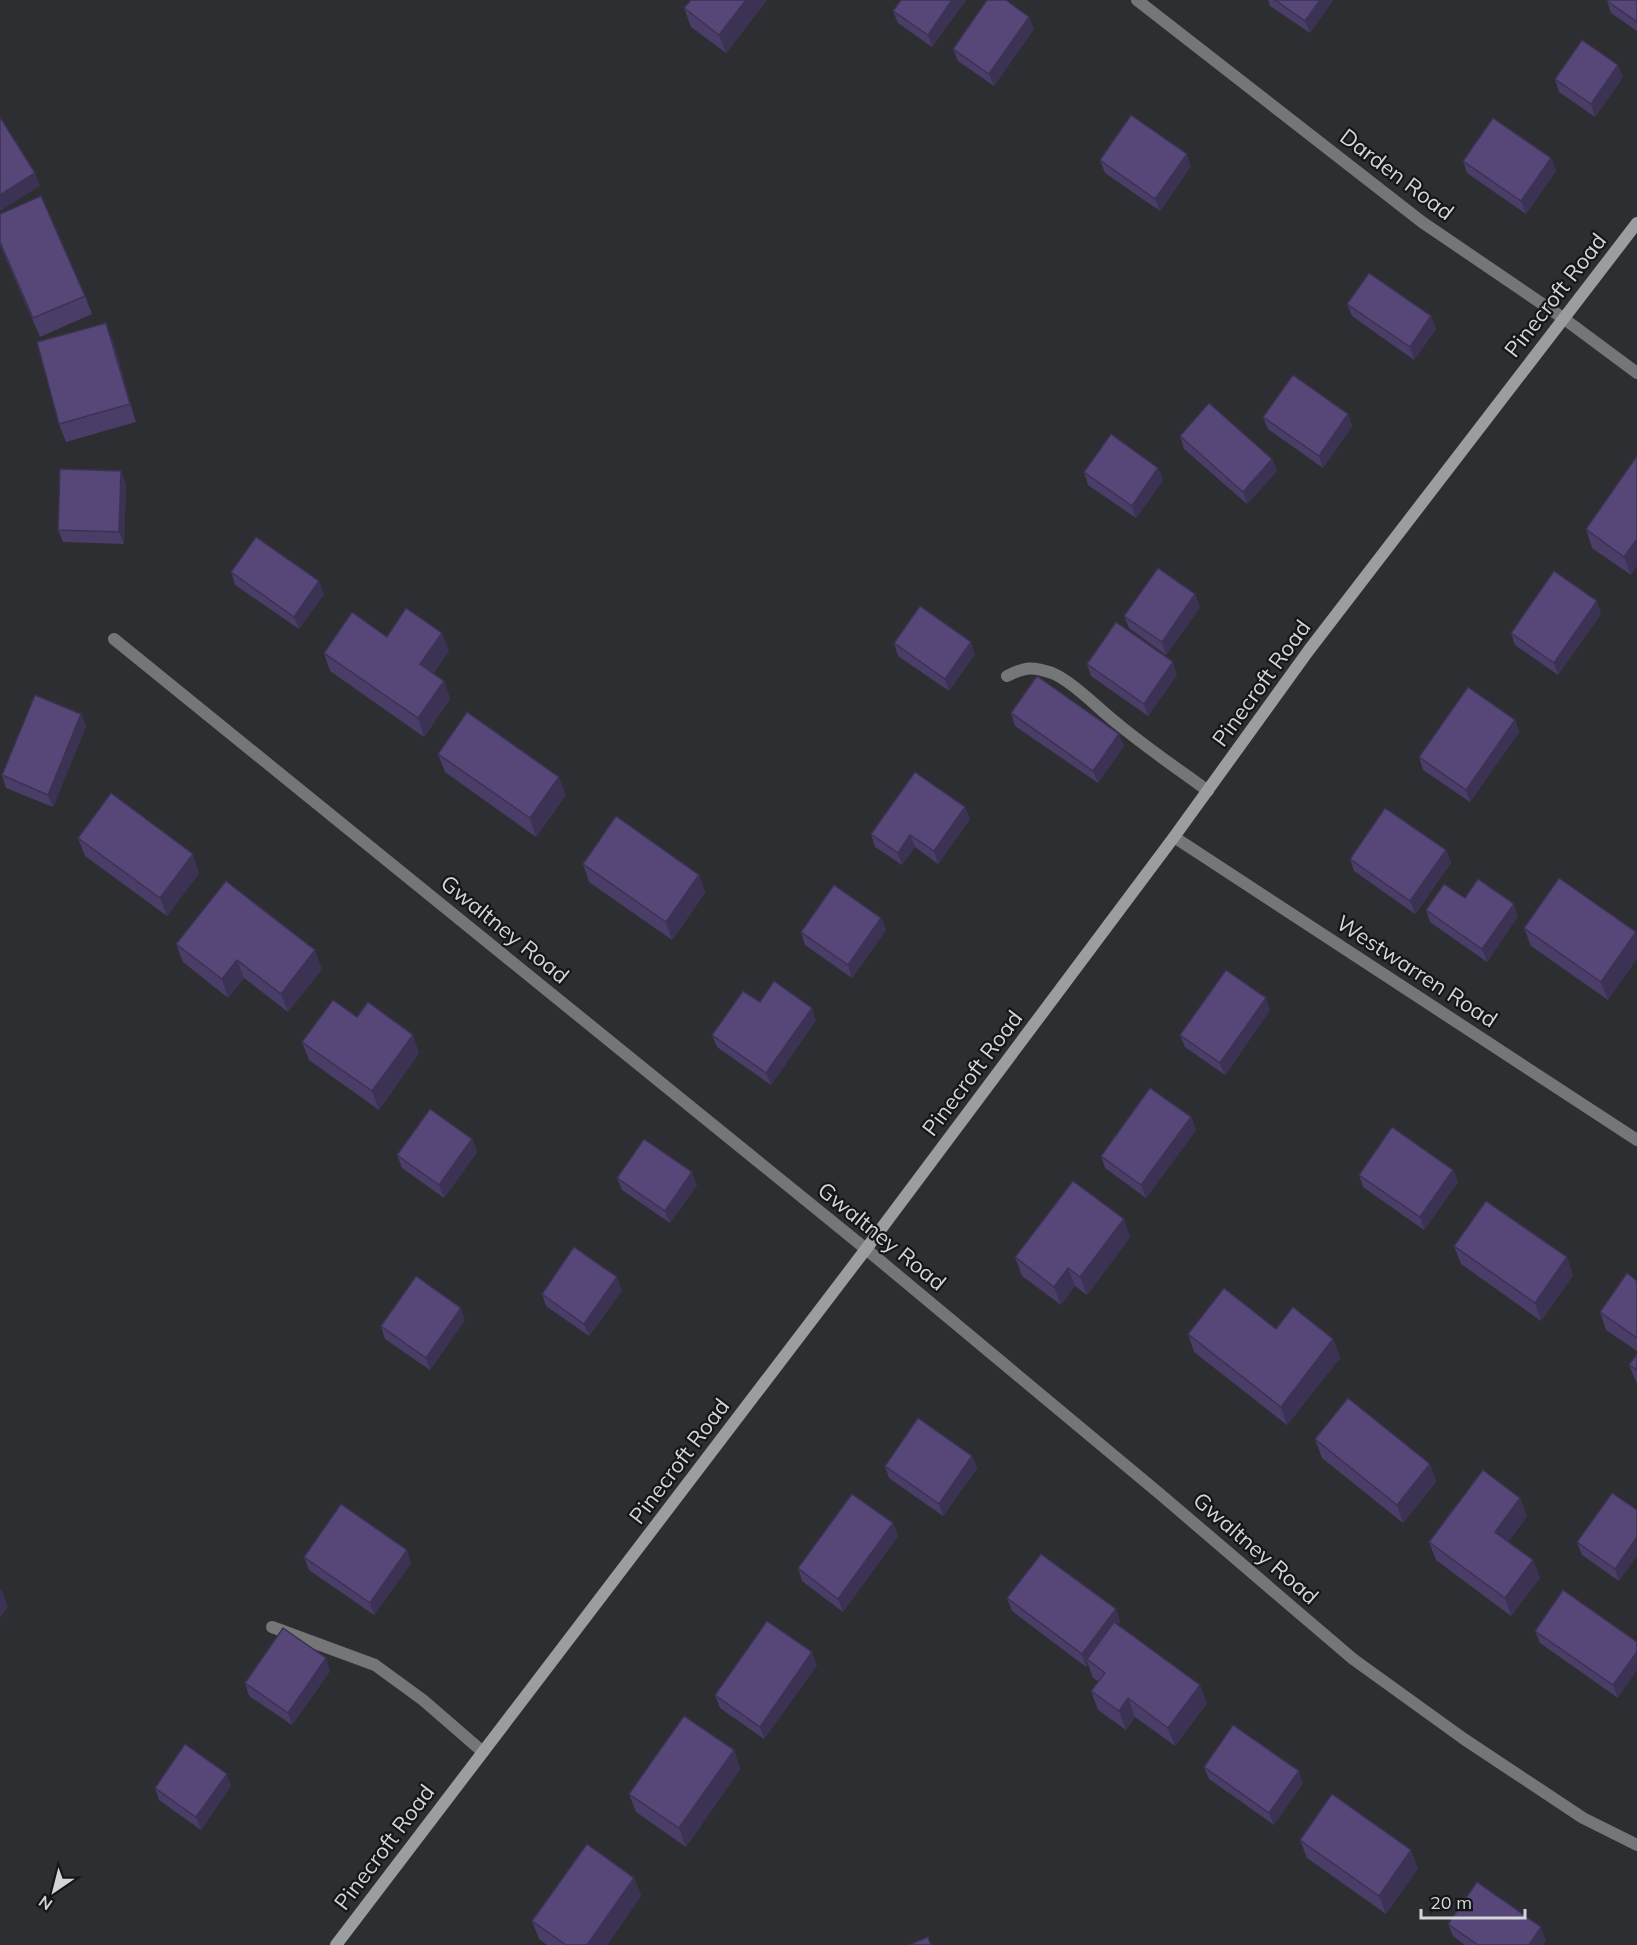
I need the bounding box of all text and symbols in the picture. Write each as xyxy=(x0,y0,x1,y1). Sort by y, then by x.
street label: Darden Road xyxy=(1335,122,1459,226)
street label: Pinecroft Road xyxy=(1498,227,1612,363)
street label: Pinecroft Road xyxy=(1206,614,1316,752)
street label: Gwaltney Road xyxy=(435,869,575,989)
street label: Westwarren Road xyxy=(1331,909,1503,1033)
street label: Pinecroft Road xyxy=(916,1005,1028,1141)
street label: Gwaltney Road xyxy=(812,1176,952,1296)
street label: Pinecroft Road xyxy=(623,1393,735,1529)
street label: Gwaltney Road xyxy=(1187,1486,1325,1610)
street label: Pinecroft Road xyxy=(328,1779,440,1915)
north arrow xyxy=(24,1861,84,1921)
scale bar xyxy=(1421,1882,1524,1920)
text: 20 m xyxy=(1430,1891,1472,1914)
text: N xyxy=(35,1892,56,1915)

